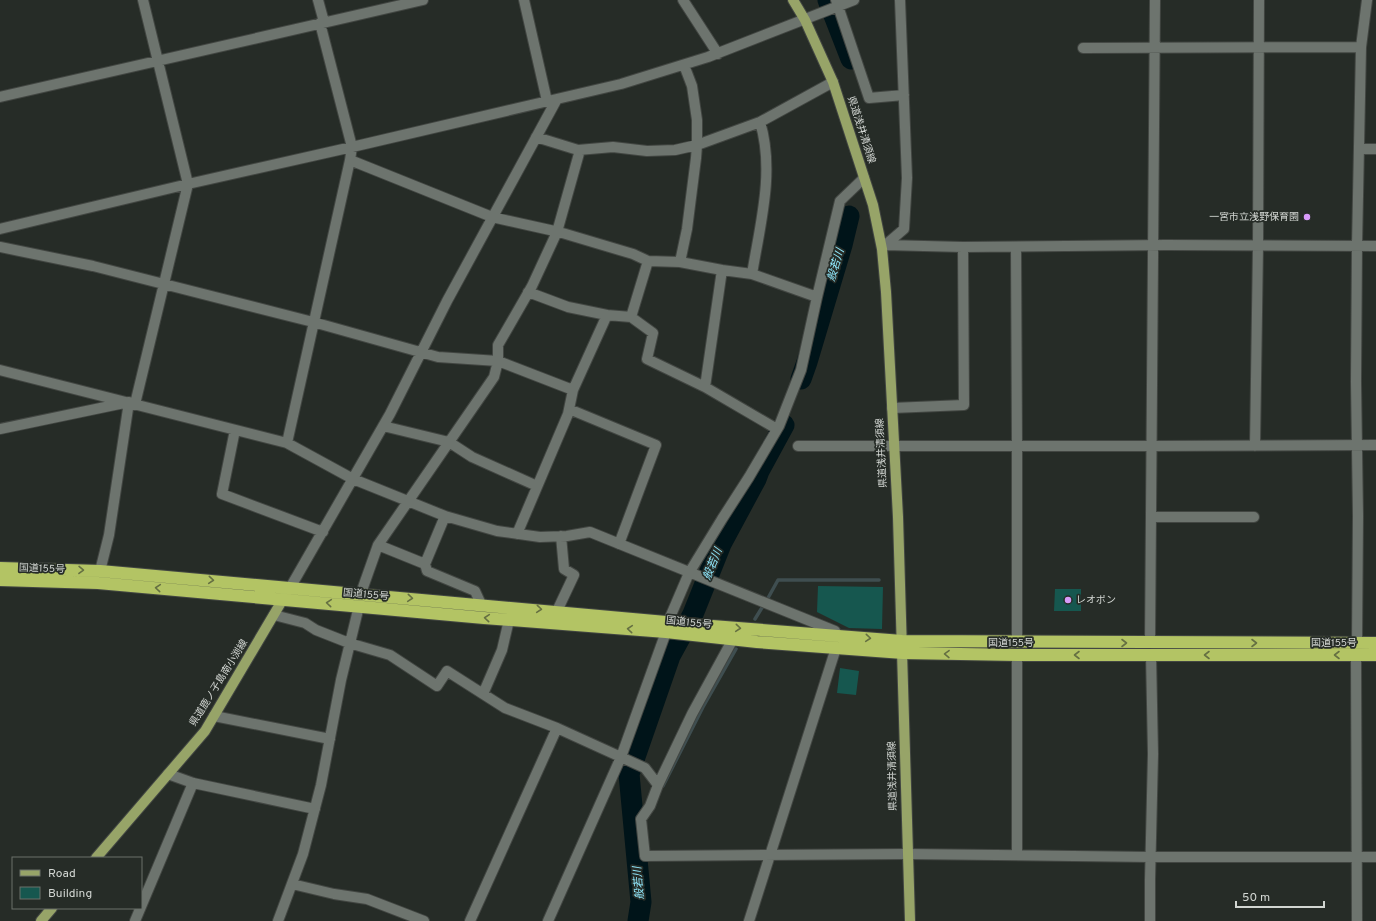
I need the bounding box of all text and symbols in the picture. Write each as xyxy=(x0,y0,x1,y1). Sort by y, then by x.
street label: 県道浅井清須線 xyxy=(844,95,878,165)
place label: 一宮市立浅野保育園 xyxy=(1209,211,1299,224)
marker: 一宮市立浅野保育園 xyxy=(1302,212,1312,222)
water label: 般若川 xyxy=(824,246,848,283)
street label: 県道浅井清須線 xyxy=(874,418,890,488)
water label: 般若川 xyxy=(700,545,726,582)
street label: 国道155号 xyxy=(19,562,65,576)
one-way arrow xyxy=(78,566,84,574)
one-way arrow xyxy=(208,576,214,585)
one-way arrow xyxy=(155,584,161,593)
street label: 国道155号 xyxy=(342,587,390,603)
one-way arrow xyxy=(407,593,413,602)
place label: レオポン xyxy=(1076,594,1116,607)
marker: レオポン xyxy=(1063,595,1073,605)
one-way arrow xyxy=(326,599,332,608)
one-way arrow xyxy=(536,605,542,614)
one-way arrow xyxy=(484,613,490,622)
street label: 国道155号 xyxy=(665,614,713,632)
one-way arrow xyxy=(735,623,741,632)
one-way arrow xyxy=(627,625,633,634)
one-way arrow xyxy=(865,633,871,642)
street label: 県道鹿ノ子島南小渕線 xyxy=(187,637,251,729)
street label: 国道155号 xyxy=(988,637,1034,650)
street label: 国道155号 xyxy=(1311,637,1357,650)
one-way arrow xyxy=(1121,639,1127,647)
one-way arrow xyxy=(1251,639,1257,647)
one-way arrow xyxy=(944,650,950,658)
one-way arrow xyxy=(1074,651,1080,659)
one-way arrow xyxy=(1204,651,1210,659)
one-way arrow xyxy=(1334,651,1340,659)
street label: 県道浅井清須線 xyxy=(886,741,900,811)
legend xyxy=(12,857,142,909)
water label: 般若川 xyxy=(631,865,647,900)
text: Road xyxy=(48,866,76,882)
scale bar xyxy=(1236,883,1324,909)
text: Building xyxy=(48,886,92,902)
text: 50 m xyxy=(1242,890,1270,906)

